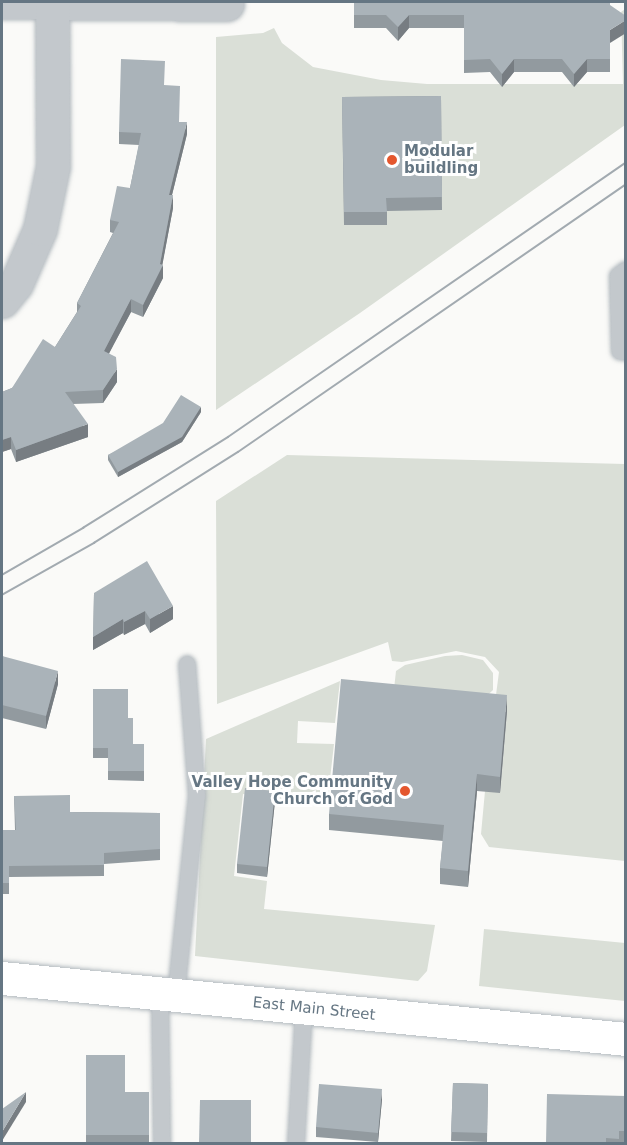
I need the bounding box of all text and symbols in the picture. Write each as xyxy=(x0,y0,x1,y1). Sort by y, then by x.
place label: Modular buildling xyxy=(404,142,478,177)
marker: Modular buildling xyxy=(385,153,399,167)
place label: Valley Hope Community Church of God xyxy=(192,773,393,808)
marker: Valley Hope Community Church of God xyxy=(398,784,412,798)
street label: East Main Street xyxy=(252,994,376,1024)

